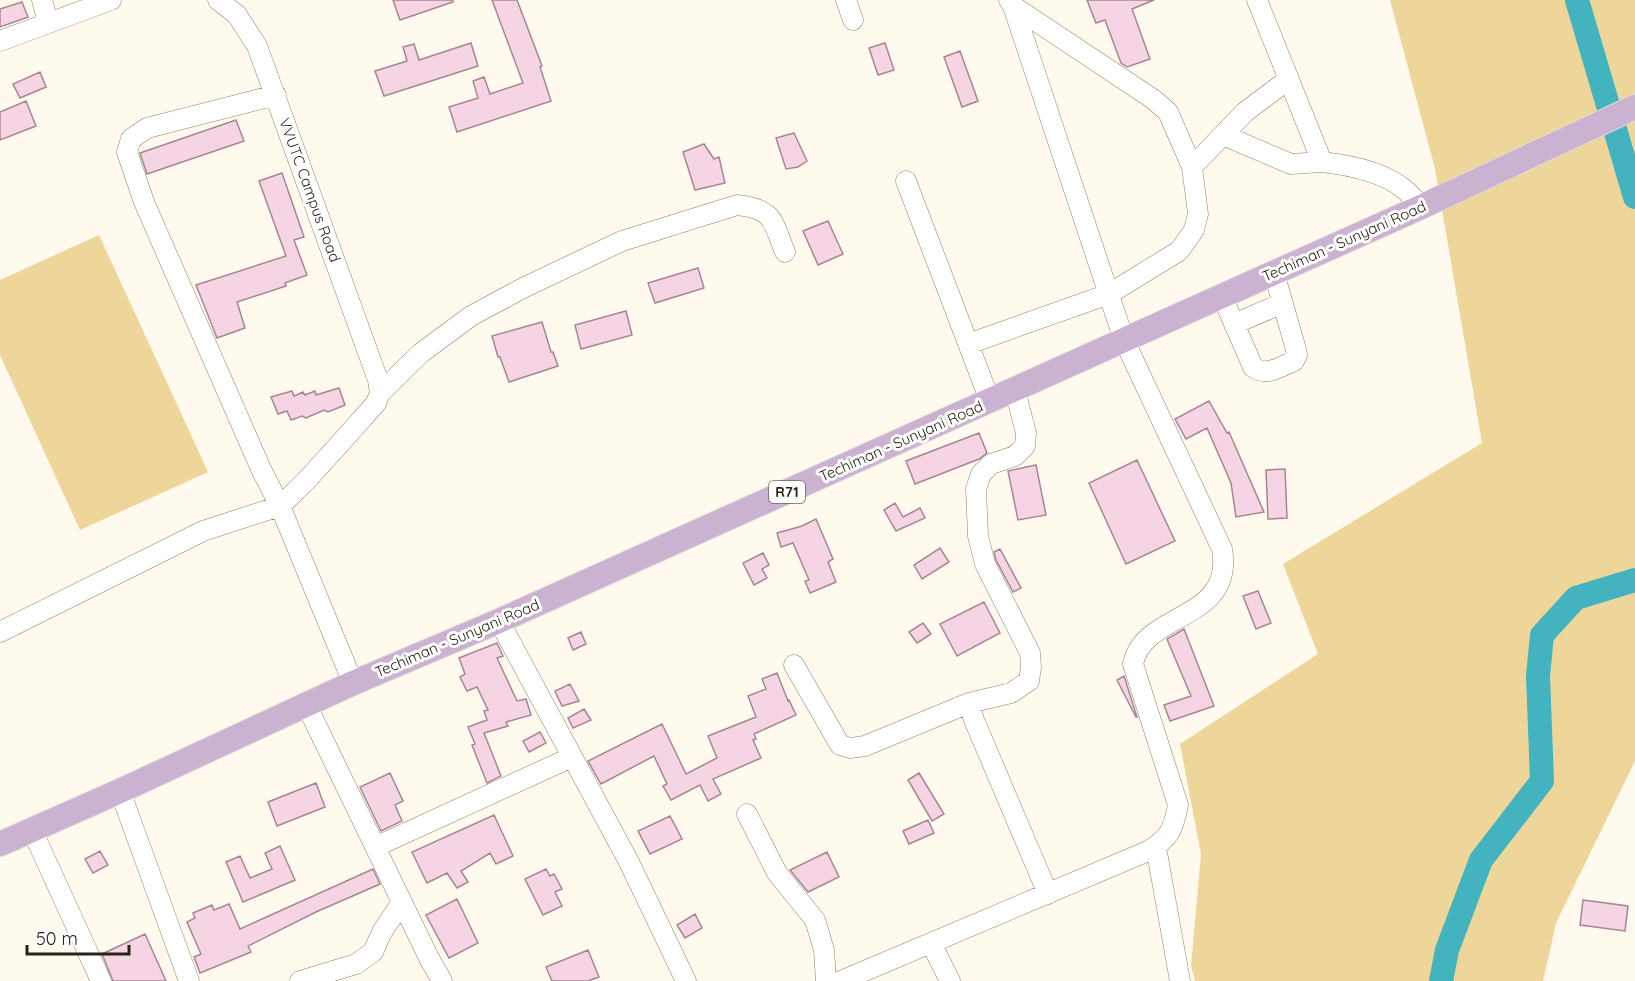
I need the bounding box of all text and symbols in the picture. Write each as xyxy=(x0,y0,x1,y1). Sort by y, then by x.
street label: VVUTC Campus Road xyxy=(275,115,345,265)
street label: Techiman - Sunyani Road xyxy=(1259,196,1429,286)
street label: Techiman - Sunyani Road xyxy=(816,396,986,486)
road number: R71 xyxy=(769,481,805,503)
street label: Techiman - Sunyani Road xyxy=(372,595,542,681)
scale bar xyxy=(27,918,129,956)
text: 50 m xyxy=(36,927,78,950)

